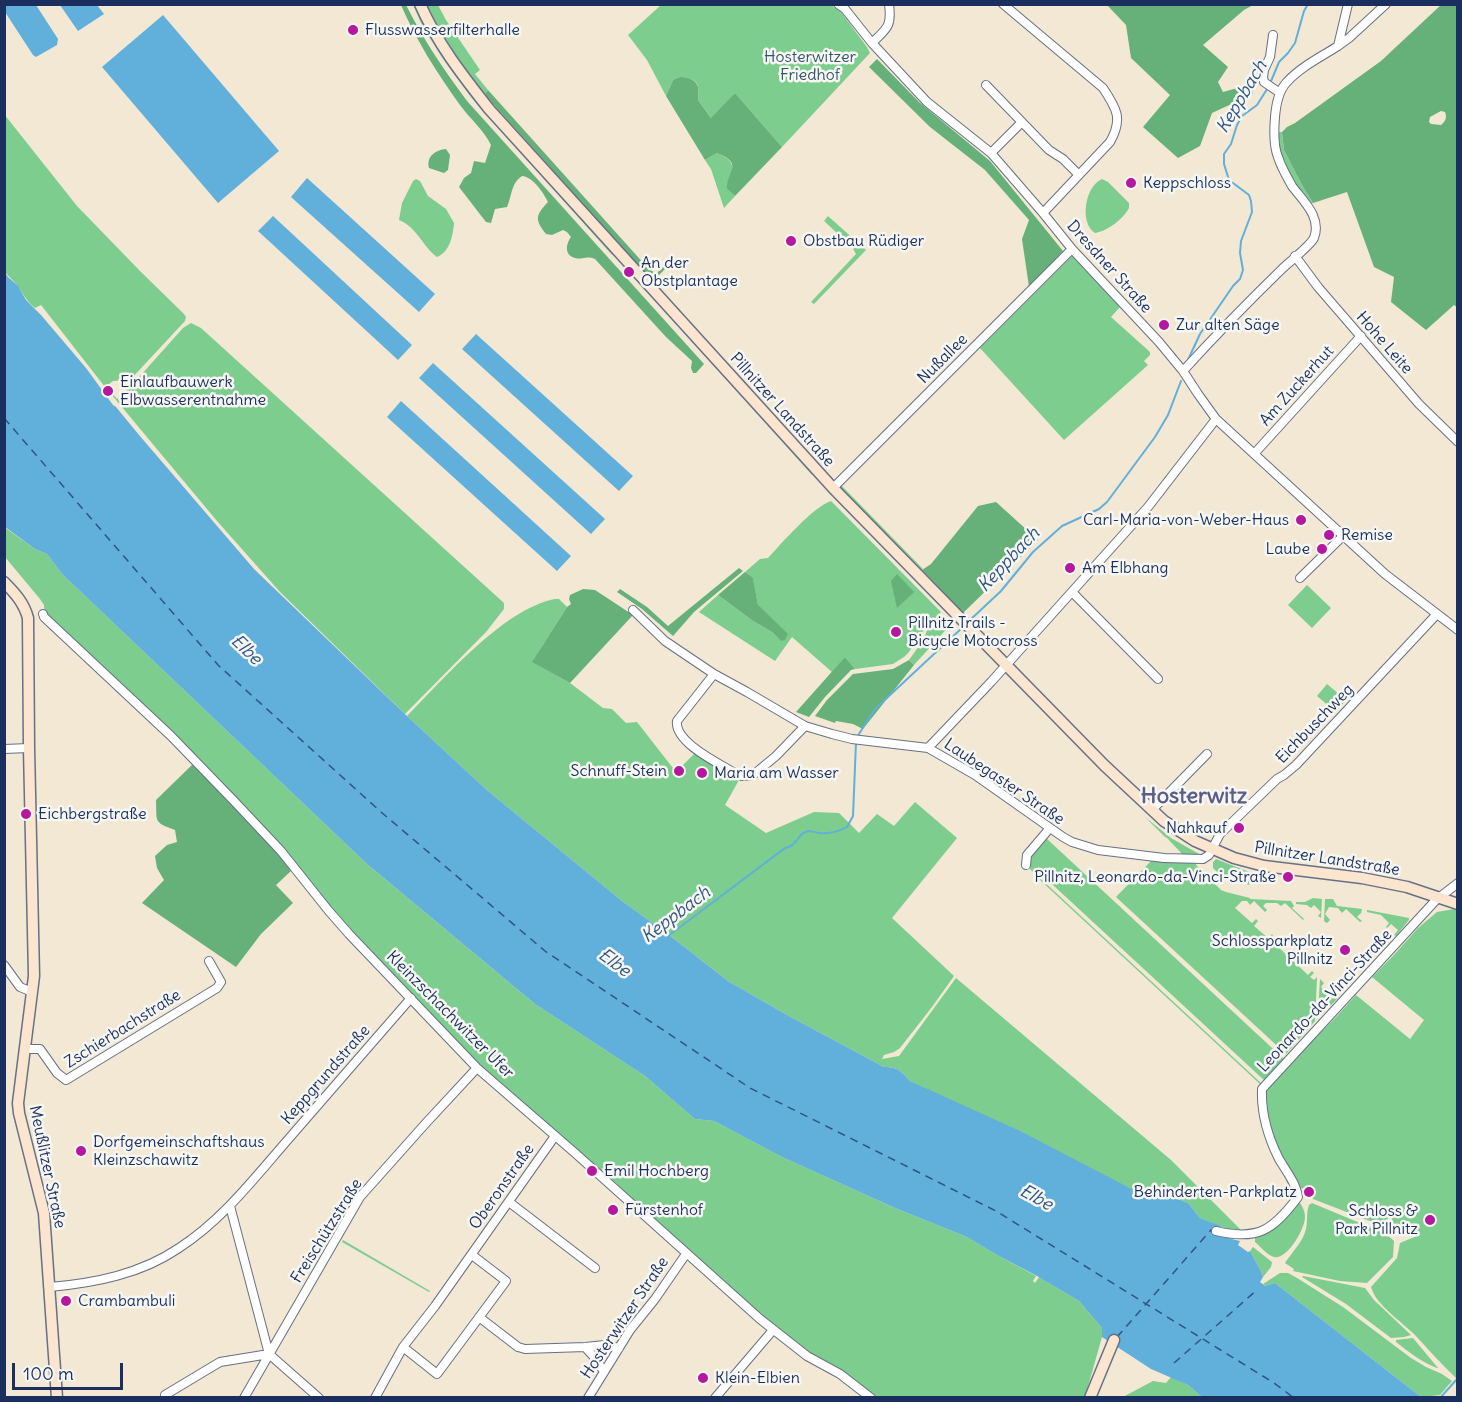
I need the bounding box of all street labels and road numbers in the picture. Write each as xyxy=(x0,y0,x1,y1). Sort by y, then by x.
street label: Dresdner Straße xyxy=(1062,217,1156,317)
street label: Hohe Leite xyxy=(1352,308,1416,378)
street label: Nußallee xyxy=(914,330,972,388)
street label: Am Zuckerhut xyxy=(1256,342,1338,430)
street label: Pillnitzer Landstraße xyxy=(726,349,838,471)
street label: Eichbuschweg xyxy=(1272,680,1358,768)
street label: Laubegaster Straße xyxy=(940,735,1068,829)
street label: Pillnitzer Landstraße xyxy=(1253,838,1401,880)
street label: Leonardo-da-Vinci-Straße xyxy=(1254,926,1396,1076)
street label: Kleinzschachwitzer Ufer xyxy=(382,947,518,1083)
street label: Zschierbachstraße xyxy=(61,986,185,1072)
street label: Keppgrundstraße xyxy=(278,1021,374,1129)
street label: Meußlitzer Straße xyxy=(25,1104,69,1230)
street label: Oberonstraße xyxy=(465,1141,539,1233)
street label: Freischützstraße xyxy=(287,1175,367,1287)
street label: Hosterwitzer Straße xyxy=(577,1253,673,1383)

